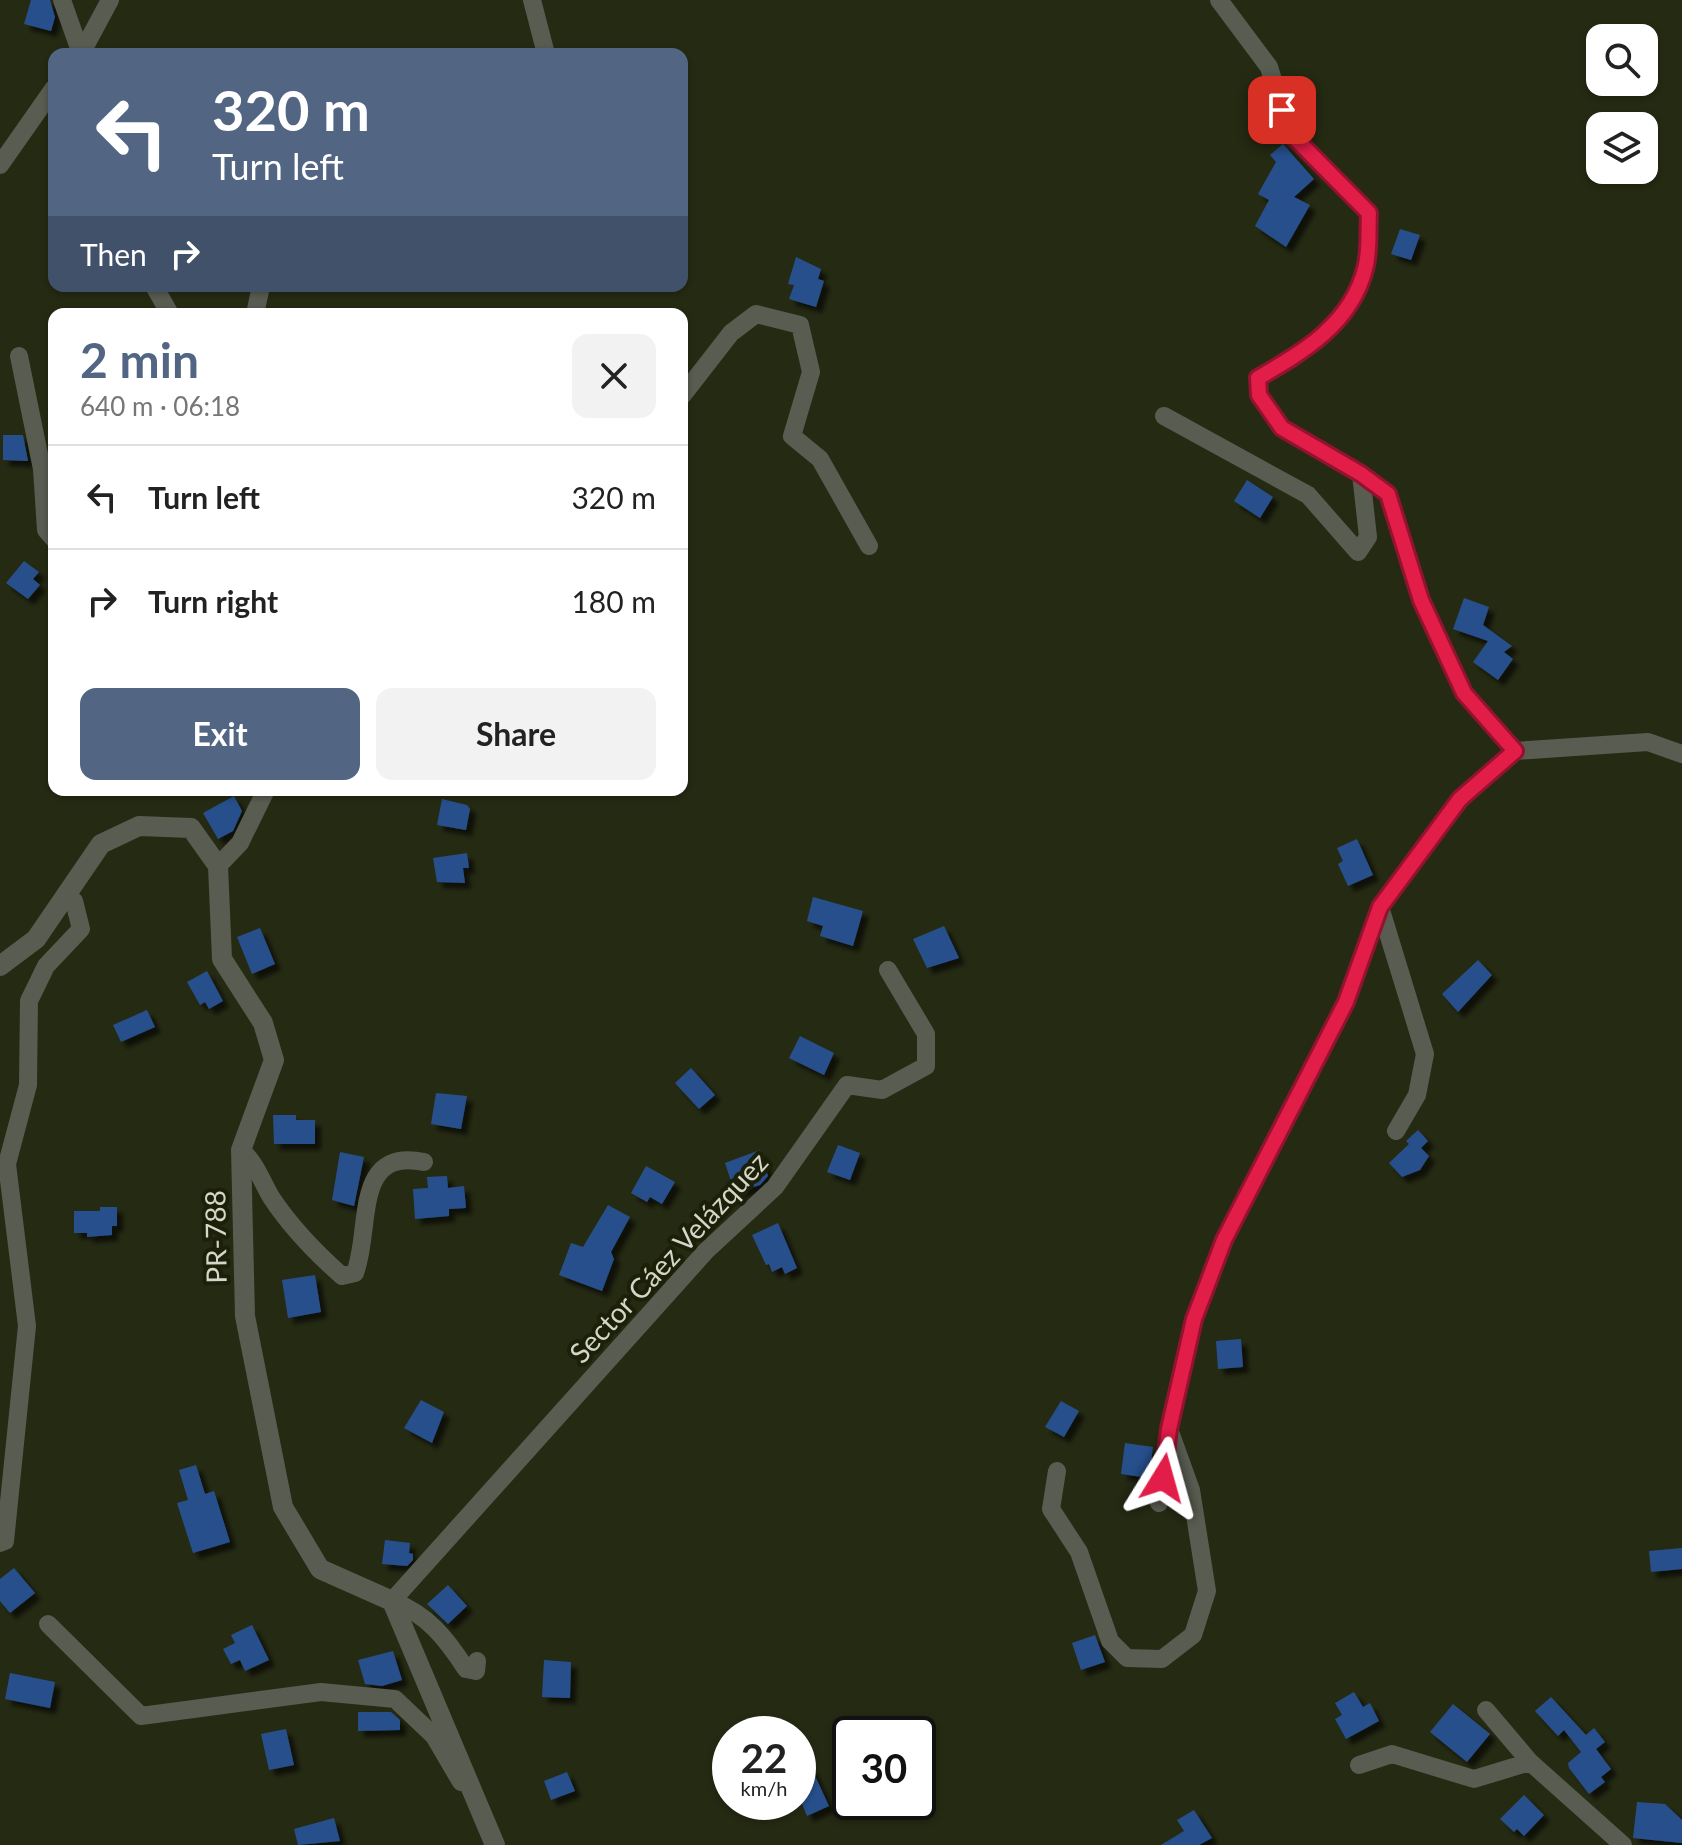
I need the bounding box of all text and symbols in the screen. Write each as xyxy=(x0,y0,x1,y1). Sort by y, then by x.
map controls xyxy=(1586,24,1658,184)
button: search xyxy=(1586,24,1658,96)
text: 320 m xyxy=(212,76,370,143)
pin xyxy=(1248,76,1316,144)
icon: left xyxy=(80,80,184,184)
icon: arrive xyxy=(1260,88,1304,132)
button: layers xyxy=(1586,112,1658,184)
text: Turn left xyxy=(212,144,344,188)
icon: right xyxy=(163,232,207,276)
text: Then xyxy=(80,236,147,272)
text: 2 min xyxy=(80,331,199,388)
button: close xyxy=(572,334,656,418)
text: 640 m · 06:18 xyxy=(80,390,240,422)
icon: left xyxy=(80,475,124,519)
text: Turn left xyxy=(148,479,260,515)
text: 320 m xyxy=(571,479,656,515)
icon: right xyxy=(80,579,124,623)
text: Turn right xyxy=(148,583,278,619)
text: 180 m xyxy=(571,583,656,619)
button: Exit xyxy=(80,688,360,780)
button: Share xyxy=(376,688,656,780)
street label: Sector Cáez Velázquez xyxy=(562,1145,774,1369)
street label: PR-788 xyxy=(197,1190,233,1284)
position arrow xyxy=(1121,1436,1205,1520)
speed limit sign: 30 xyxy=(832,1716,936,1820)
text: 22 xyxy=(741,1734,787,1782)
text: km/h xyxy=(741,1776,787,1800)

